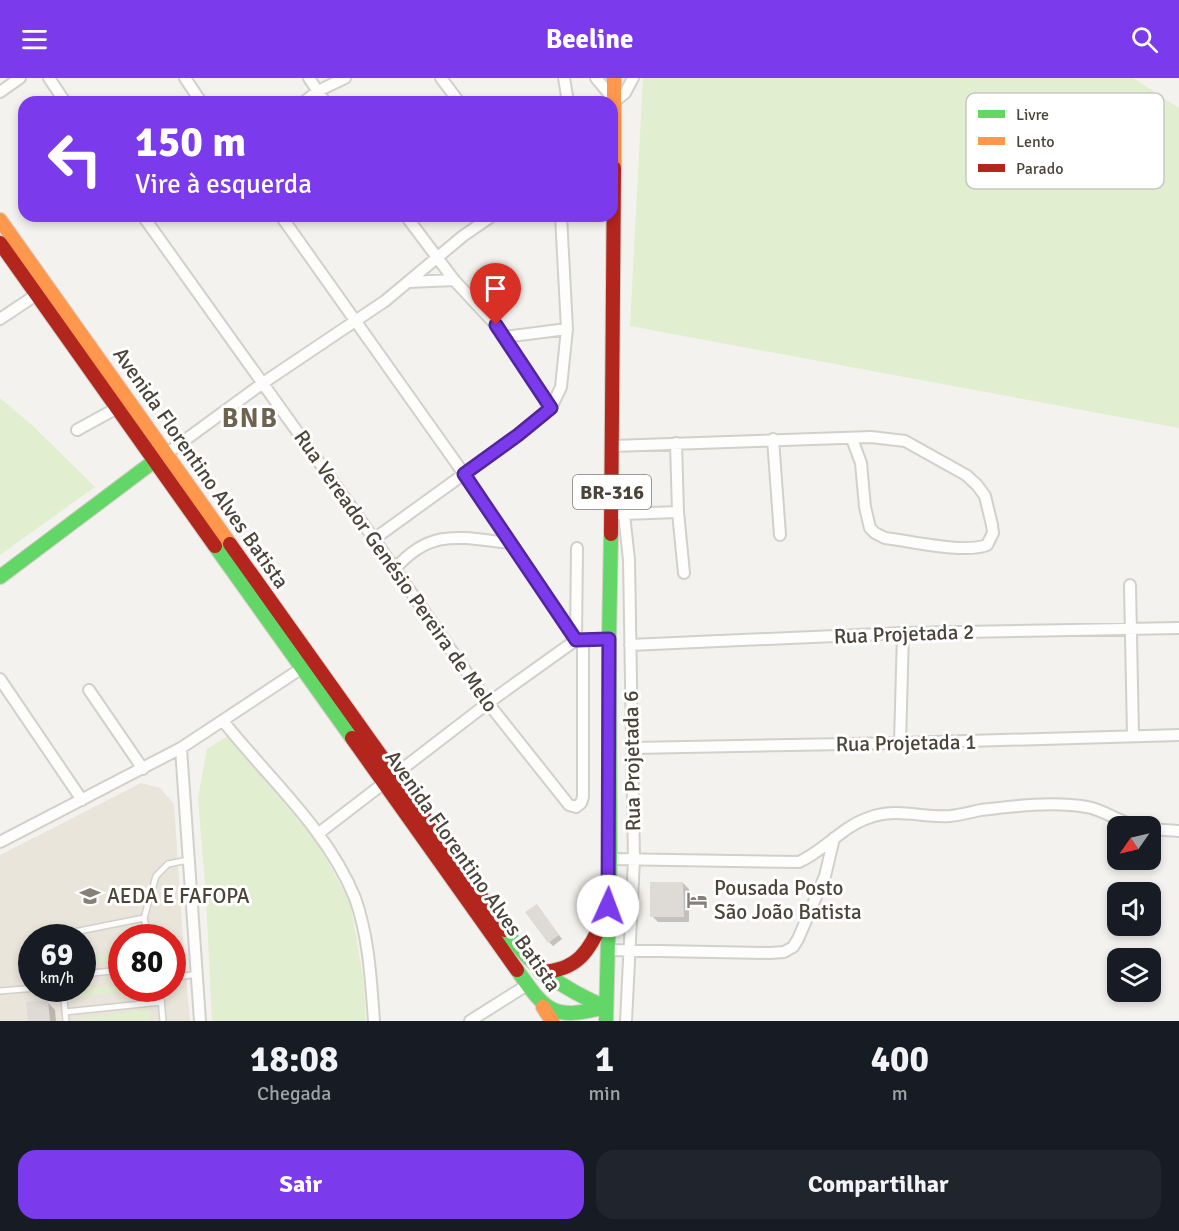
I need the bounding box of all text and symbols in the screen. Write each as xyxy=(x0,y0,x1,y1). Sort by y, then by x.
icon: menu xyxy=(18,23,51,56)
text: Beeline xyxy=(546,23,633,56)
icon: search xyxy=(1128,23,1161,56)
legend xyxy=(966,93,1164,189)
text: Livre xyxy=(1016,105,1049,125)
text: 150 m xyxy=(135,117,246,168)
icon: left xyxy=(36,120,114,198)
text: Lento xyxy=(1016,132,1054,152)
text: Parado xyxy=(1016,159,1063,179)
text: Vire à esquerda xyxy=(135,168,312,201)
pin xyxy=(470,263,521,325)
icon: arrive xyxy=(479,272,512,305)
street label: Avenida Florentino Alves Batista xyxy=(108,342,294,594)
district label: BNB xyxy=(222,402,278,435)
street label: Rua Vereador Genésio Pereira de Melo xyxy=(288,425,504,717)
road number: BR-316 xyxy=(573,475,651,509)
street label: Rua Projetada 2 xyxy=(833,619,975,649)
street label: Rua Projetada 6 xyxy=(618,690,646,832)
street label: Rua Projetada 1 xyxy=(835,729,977,757)
street label: Avenida Florentino Alves Batista xyxy=(380,745,566,997)
north arrow xyxy=(1107,816,1161,870)
map controls xyxy=(1107,816,1161,1002)
position arrow xyxy=(576,874,640,938)
place label: Pousada Posto São João Batista xyxy=(714,875,862,925)
button: sound xyxy=(1107,882,1161,936)
place label: AEDA E FAFOPA xyxy=(107,883,250,909)
school or university icon: AEDA E FAFOPA xyxy=(78,884,102,908)
hotel icon: Pousada Posto São João Batista xyxy=(685,888,709,912)
speed limit sign: 80 xyxy=(108,924,186,1002)
text: 69 xyxy=(41,937,73,974)
button: layers xyxy=(1107,948,1161,1002)
text: km/h xyxy=(40,969,74,987)
text: 18:08 xyxy=(250,1037,338,1082)
text: 1 xyxy=(595,1037,614,1082)
text: 400 xyxy=(871,1037,929,1082)
text: Chegada xyxy=(257,1081,331,1106)
text: min xyxy=(588,1081,621,1106)
text: m xyxy=(892,1081,908,1106)
button: Sair xyxy=(18,1150,584,1219)
button: Compartilhar xyxy=(596,1150,1161,1219)

